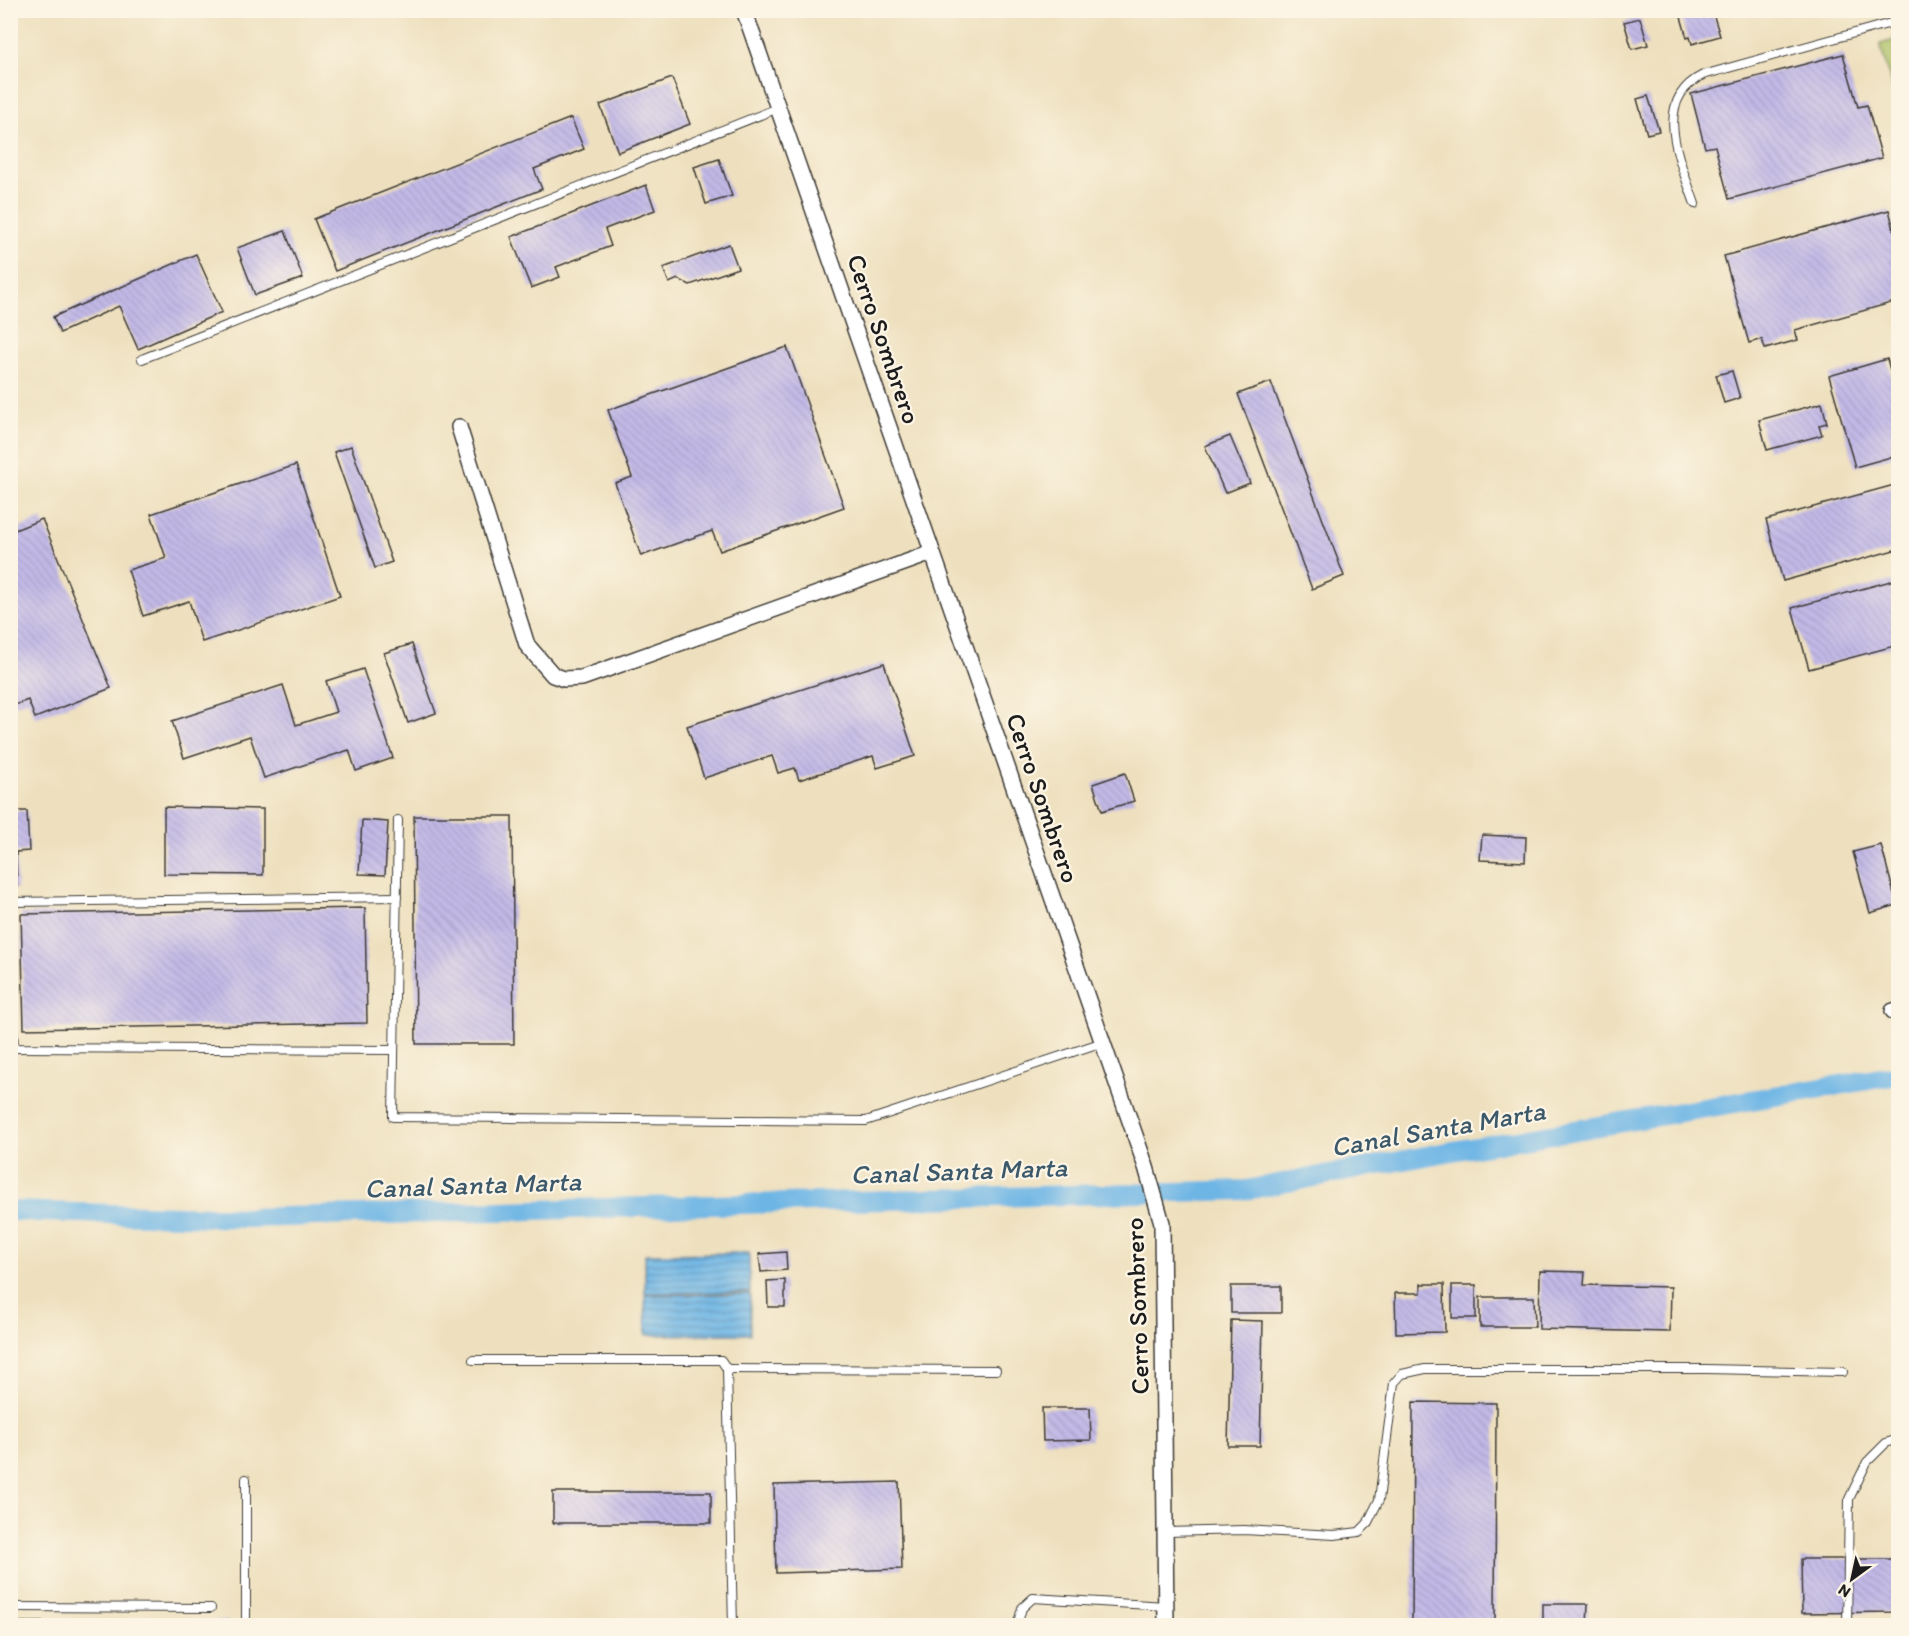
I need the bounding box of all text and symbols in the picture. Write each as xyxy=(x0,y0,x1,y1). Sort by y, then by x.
street label: Cerro Sombrero xyxy=(840,250,928,428)
street label: Cerro Sombrero xyxy=(999,709,1087,887)
water label: Canal Santa Marta xyxy=(1328,1093,1549,1164)
water label: Canal Santa Marta xyxy=(850,1150,1069,1191)
water label: Canal Santa Marta xyxy=(364,1164,583,1205)
street label: Cerro Sombrero xyxy=(1118,1217,1156,1395)
north arrow xyxy=(1822,1549,1882,1609)
text: N xyxy=(1834,1580,1854,1602)

